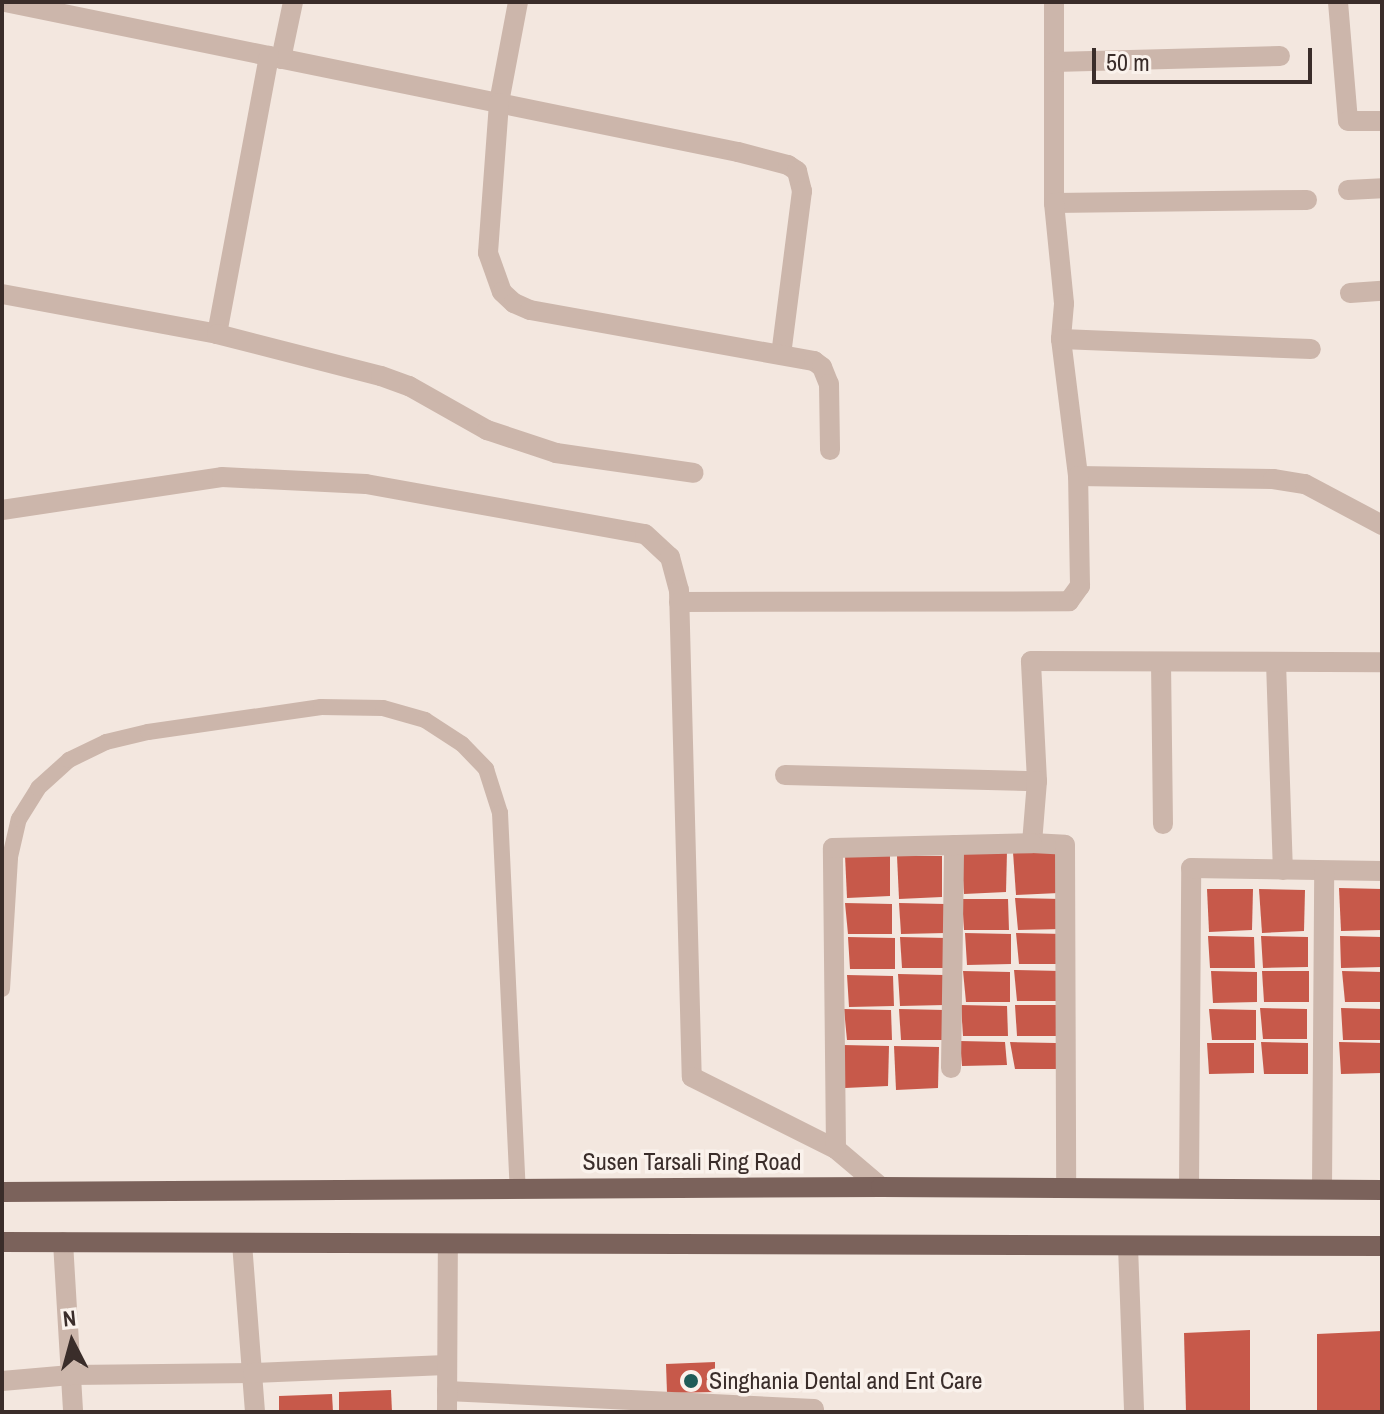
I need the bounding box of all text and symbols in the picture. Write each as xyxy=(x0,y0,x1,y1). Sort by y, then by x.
scale bar xyxy=(1096,32,1316,82)
text: 50 m xyxy=(1106,46,1150,78)
street label: Susen Tarsali Ring Road xyxy=(582,1148,802,1176)
north arrow xyxy=(32,1302,112,1382)
text: N xyxy=(61,1303,78,1334)
place label: Singhania Dental and Ent Care xyxy=(709,1367,983,1395)
marker: Singhania Dental and Ent Care xyxy=(680,1370,702,1392)

